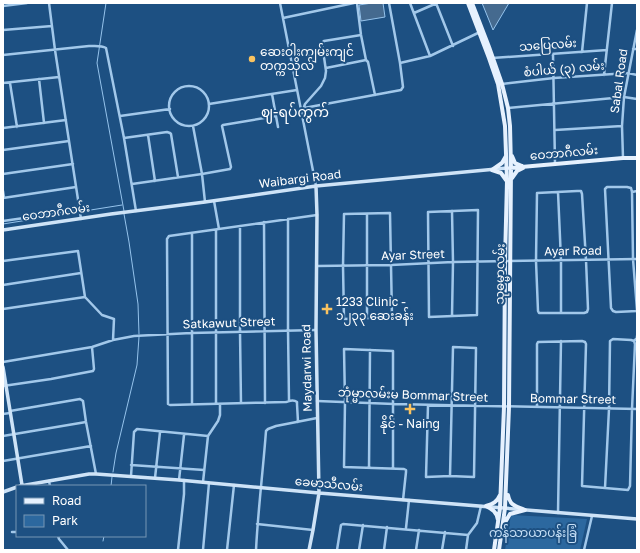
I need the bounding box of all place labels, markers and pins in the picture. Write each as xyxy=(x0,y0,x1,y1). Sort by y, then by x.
place label: ဆေးဝါးကျွမ်းကျင် တက္ကသိုလ် xyxy=(260,43,354,76)
marker: ဆေးဝါးကျွမ်းကျင် တက္ကသိုလ် xyxy=(247,54,257,64)
place label: 1233 Clinic - ၁၂၃၃ ဆေးခန်း xyxy=(336,294,414,326)
marker: 1233 Clinic - ၁၂၃၃ ဆေးခန်း xyxy=(321,303,333,315)
marker: နိုင် - Naing xyxy=(404,403,416,415)
place label: နိုင် - Naing xyxy=(380,415,440,434)

